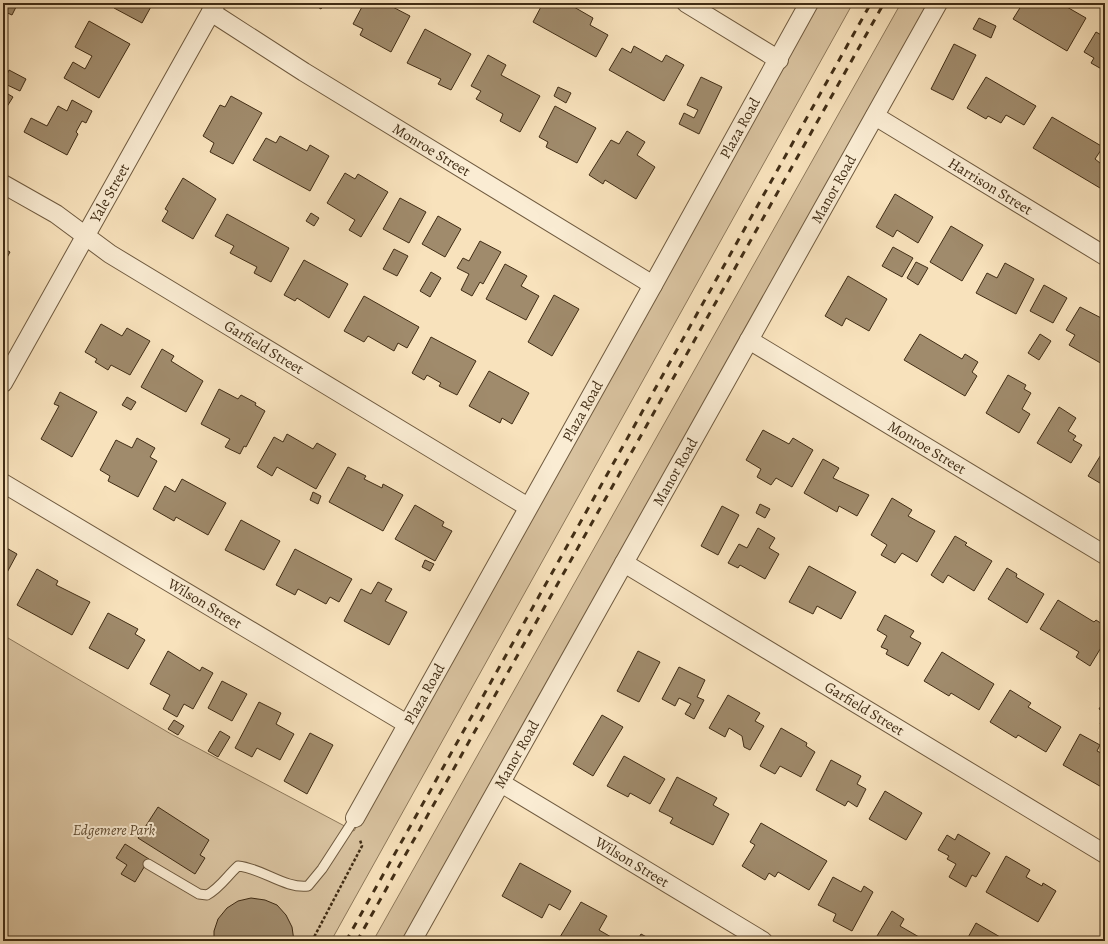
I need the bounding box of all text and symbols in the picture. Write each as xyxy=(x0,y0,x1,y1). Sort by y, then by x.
street label: Plaza Road xyxy=(715,93,765,162)
street label: Monroe Street xyxy=(389,118,474,181)
street label: Manor Road xyxy=(806,151,861,227)
street label: Harrison Street xyxy=(944,153,1036,220)
street label: Yale Street xyxy=(85,160,134,227)
street label: Garfield Street xyxy=(220,315,308,379)
street label: Plaza Road xyxy=(557,376,608,445)
street label: Monroe Street xyxy=(884,416,970,479)
street label: Manor Road xyxy=(648,433,703,509)
street label: Wilson Street xyxy=(163,573,246,633)
street label: Plaza Road xyxy=(399,659,450,728)
street label: Garfield Street xyxy=(821,677,908,740)
street label: Manor Road xyxy=(490,716,544,792)
park label: Edgemere Park xyxy=(73,820,156,840)
street label: Wilson Street xyxy=(590,832,673,892)

